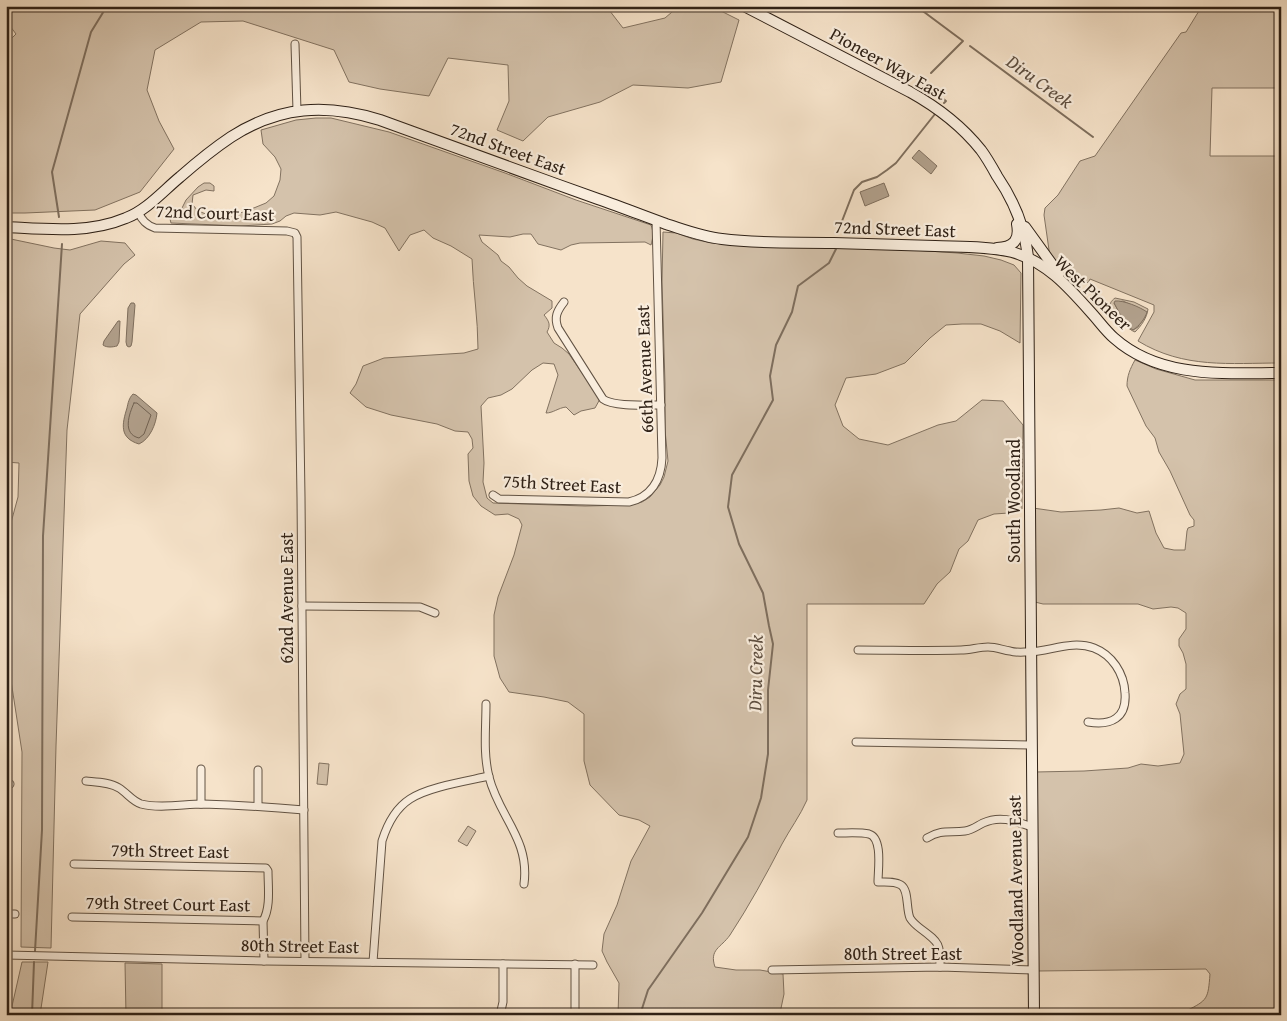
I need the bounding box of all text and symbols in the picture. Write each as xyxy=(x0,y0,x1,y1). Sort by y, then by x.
street label: Pioneer Way East xyxy=(825,20,952,107)
water label: Diru Creek xyxy=(1000,47,1079,115)
street label: 72nd Street East xyxy=(446,115,571,182)
street label: 72nd Court East xyxy=(155,197,275,228)
street label: 72nd Street East xyxy=(834,213,957,244)
street label: West Pioneer xyxy=(1048,249,1139,337)
street label: 66th Avenue East xyxy=(629,304,660,434)
street label: South Woodland xyxy=(1000,439,1027,563)
street label: 75th Street East xyxy=(502,467,622,500)
street label: 62nd Avenue East xyxy=(273,532,300,664)
water label: Diru Creek xyxy=(740,634,770,712)
street label: Woodland Avenue East xyxy=(1001,794,1030,965)
street label: 79th Street East xyxy=(111,836,230,865)
street label: 79th Street Court East xyxy=(85,889,251,918)
street label: 80th Street East xyxy=(241,931,360,960)
street label: 80th Street East xyxy=(844,940,963,967)

